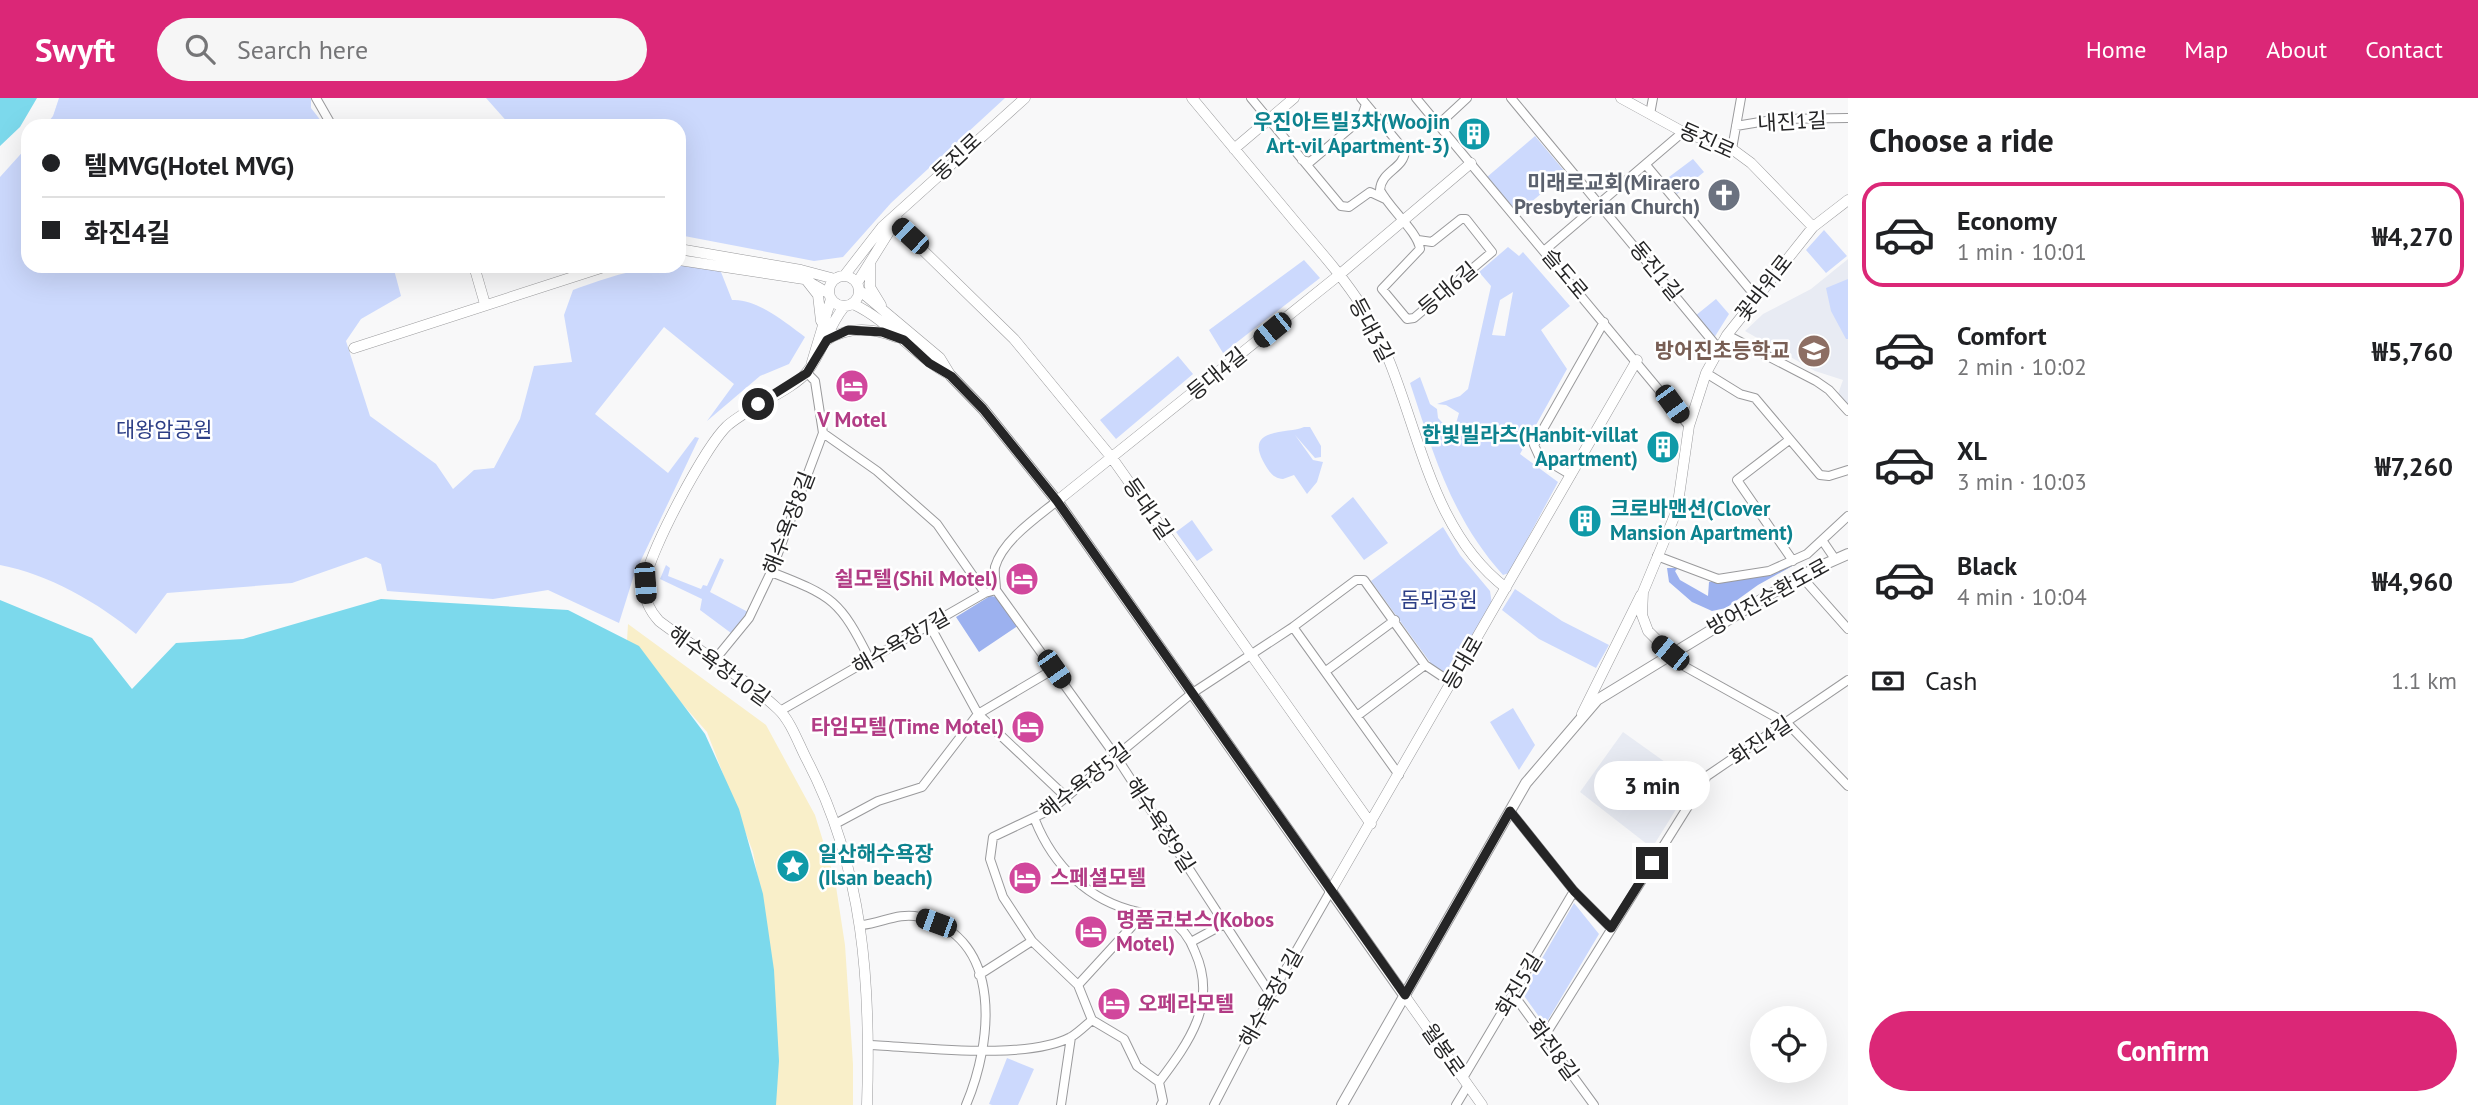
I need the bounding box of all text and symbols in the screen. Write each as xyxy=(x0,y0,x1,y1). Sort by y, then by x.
search box xyxy=(157,18,647,81)
text: Swyft xyxy=(35,28,115,71)
icon: search xyxy=(181,30,219,68)
text: Search here xyxy=(237,33,368,66)
text: Home xyxy=(2086,34,2146,65)
text: Map xyxy=(2184,34,2228,65)
text: About xyxy=(2266,34,2327,65)
text: Contact xyxy=(2365,34,2443,65)
street label: 내진1길 xyxy=(1757,106,1827,137)
place label: 우진아트빌3차(Woojin Art-vil Apartment-3) xyxy=(1253,108,1450,159)
building icon: 우진아트빌3차(Woojin Art-vil Apartment-3) xyxy=(1455,115,1493,153)
street label: 동진로 xyxy=(1675,116,1739,165)
text: Choose a ride xyxy=(1869,119,2054,161)
street label: 동진로 xyxy=(926,127,987,186)
text: 텔MVG(Hotel MVG) xyxy=(84,149,295,182)
place label: 미래로교회(Miraero Presbyterian Church) xyxy=(1514,169,1700,220)
church icon: 미래로교회(Miraero Presbyterian Church) xyxy=(1705,176,1743,214)
icon: car xyxy=(1873,203,1936,266)
text: Economy xyxy=(1957,204,2057,237)
car xyxy=(888,214,933,258)
text: 화진4길 xyxy=(84,216,171,249)
text: ₩4,270 xyxy=(2372,220,2453,253)
street label: 동진1길 xyxy=(1624,235,1689,306)
text: 1 min · 10:01 xyxy=(1957,237,2087,266)
street label: 슬도로 xyxy=(1536,243,1594,305)
street label: 꽃바위로 xyxy=(1729,249,1798,326)
street label: 등대6길 xyxy=(1412,256,1483,321)
street label: 등대3길 xyxy=(1343,293,1400,367)
car xyxy=(1250,309,1295,351)
icon: car xyxy=(1873,318,1936,381)
text: Comfort xyxy=(1957,319,2047,352)
school or university icon: 방어진초등학교 xyxy=(1795,332,1833,370)
text: ₩5,760 xyxy=(2372,335,2453,368)
place label: 방어진초등학교 xyxy=(1655,337,1790,364)
street label: 등대4길 xyxy=(1181,341,1252,406)
text: 2 min · 10:02 xyxy=(1957,352,2087,381)
hotel icon: V Motel xyxy=(833,367,871,405)
car xyxy=(1652,381,1693,427)
route start xyxy=(742,388,774,420)
place label: V Motel xyxy=(816,406,888,433)
park label: 대왕암공원 xyxy=(116,416,212,443)
place label: 한빛빌라츠(Hanbit-villat Apartment) xyxy=(1422,421,1639,472)
building icon: 한빛빌라츠(Hanbit-villat Apartment) xyxy=(1644,428,1682,466)
icon: car xyxy=(1873,433,1936,496)
text: XL xyxy=(1957,434,1987,467)
text: ₩7,260 xyxy=(2375,450,2453,483)
text: 3 min · 10:03 xyxy=(1957,467,2087,496)
street label: 해수욕장8길 xyxy=(757,468,820,578)
street label: 등대1길 xyxy=(1117,473,1179,545)
place label: 크로바맨션(Clover Mansion Apartment) xyxy=(1610,495,1793,546)
building icon: 크로바맨션(Clover Mansion Apartment) xyxy=(1566,502,1604,540)
icon: car xyxy=(1873,548,1936,611)
text: Black xyxy=(1957,549,2017,582)
street label: 방어진순환도로 xyxy=(1702,552,1833,641)
hotel icon: 쉴모텔(Shil Motel) xyxy=(1003,560,1041,598)
car xyxy=(634,561,657,605)
place label: 쉴모텔(Shil Motel) xyxy=(834,565,998,592)
text: ₩4,960 xyxy=(2372,565,2453,598)
text: 4 min · 10:04 xyxy=(1957,582,2087,611)
park label: 돔뫼공원 xyxy=(1400,586,1478,613)
street label: 해수욕장7길 xyxy=(847,603,954,680)
street label: 해수욕장10길 xyxy=(663,620,776,712)
street label: 등대로 xyxy=(1436,631,1489,695)
car xyxy=(1648,632,1693,674)
car xyxy=(1034,646,1075,692)
icon: cash xyxy=(1869,662,1907,700)
text: Cash xyxy=(1925,664,1977,697)
text: 1.1 km xyxy=(2391,666,2457,695)
hotel icon: 타임모텔(Time Motel) xyxy=(1009,708,1047,746)
street label: 화진4길 xyxy=(1724,710,1797,771)
place label: 타임모텔(Time Motel) xyxy=(810,713,1004,740)
street label: 해수욕장5길 xyxy=(1034,737,1136,825)
callout: 3 min xyxy=(1594,762,1710,810)
text: 3 min xyxy=(1624,771,1680,800)
street label: 해수욕장9길 xyxy=(1120,772,1201,877)
place label: 일산해수욕장 (Ilsan beach) xyxy=(818,840,934,891)
place icon: 일산해수욕장 (Ilsan beach) xyxy=(774,847,812,885)
route end xyxy=(1636,847,1668,879)
hotel icon: 스페셜모텔 xyxy=(1006,859,1044,897)
place label: 스페셜모텔 xyxy=(1050,864,1147,891)
car xyxy=(913,906,960,940)
place label: 명품코보스(Kobos Motel) xyxy=(1116,906,1274,957)
hotel icon: 명품코보스(Kobos Motel) xyxy=(1072,913,1110,951)
street label: 해수욕장1길 xyxy=(1233,944,1309,1052)
street label: 화진5길 xyxy=(1489,948,1548,1021)
hotel icon: 오페라모텔 xyxy=(1095,985,1133,1023)
place label: 오페라모텔 xyxy=(1138,990,1235,1017)
map controls xyxy=(1750,1006,1827,1083)
button: locate xyxy=(1750,1006,1827,1083)
button: Confirm xyxy=(1869,1011,2457,1091)
street label: 화진8길 xyxy=(1522,1014,1585,1086)
street label: 월봉로 xyxy=(1416,1018,1471,1081)

